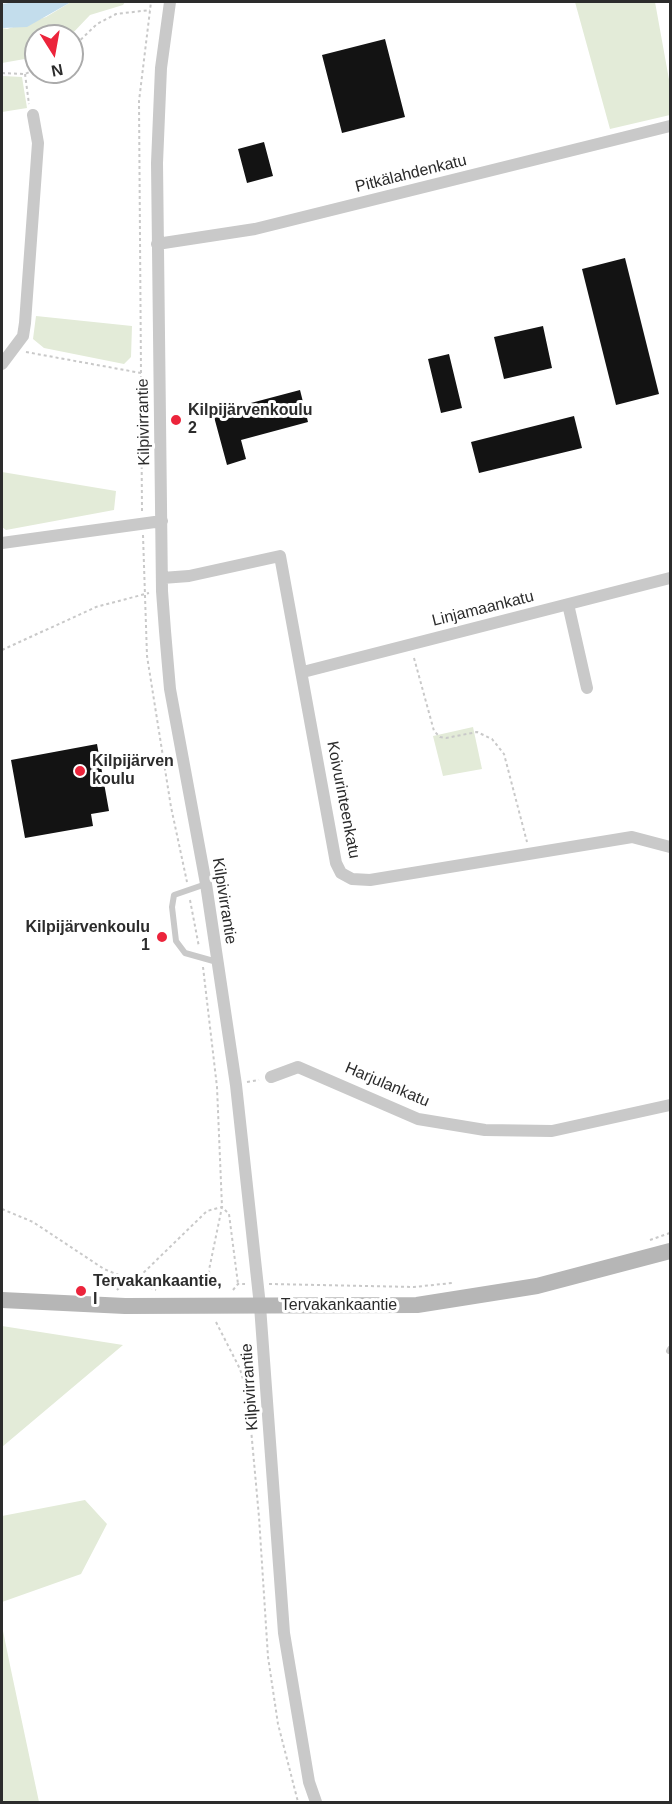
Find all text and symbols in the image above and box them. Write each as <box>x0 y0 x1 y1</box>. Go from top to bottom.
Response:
north arrow <box>24 24 84 84</box>
text: N <box>50 61 64 80</box>
street label: Pitkälahdenkatu <box>353 151 469 197</box>
street label: Kilpivirrantie <box>134 378 154 466</box>
place label: Kilpijärvenkoulu 2 <box>188 401 312 439</box>
marker: Kilpijärvenkoulu 2 <box>169 413 183 427</box>
street label: Linjamaankatu <box>430 587 536 631</box>
street label: Koivurinteenkatu <box>322 740 364 860</box>
place label: Kilpijärven koulu <box>92 752 174 790</box>
marker: Kilpijärven koulu <box>73 764 87 778</box>
street label: Kilpivirrantie <box>208 856 240 946</box>
place label: Kilpijärvenkoulu 1 <box>26 918 150 956</box>
marker: Kilpijärvenkoulu 1 <box>155 930 169 944</box>
street label: Harjulankatu <box>342 1059 432 1111</box>
place label: Tervakankaantie, I <box>93 1272 222 1310</box>
marker: Tervakankaantie, I <box>74 1284 88 1298</box>
street label: Tervakankaantie <box>281 1296 397 1316</box>
street label: Kilpivirrantie <box>237 1343 263 1431</box>

